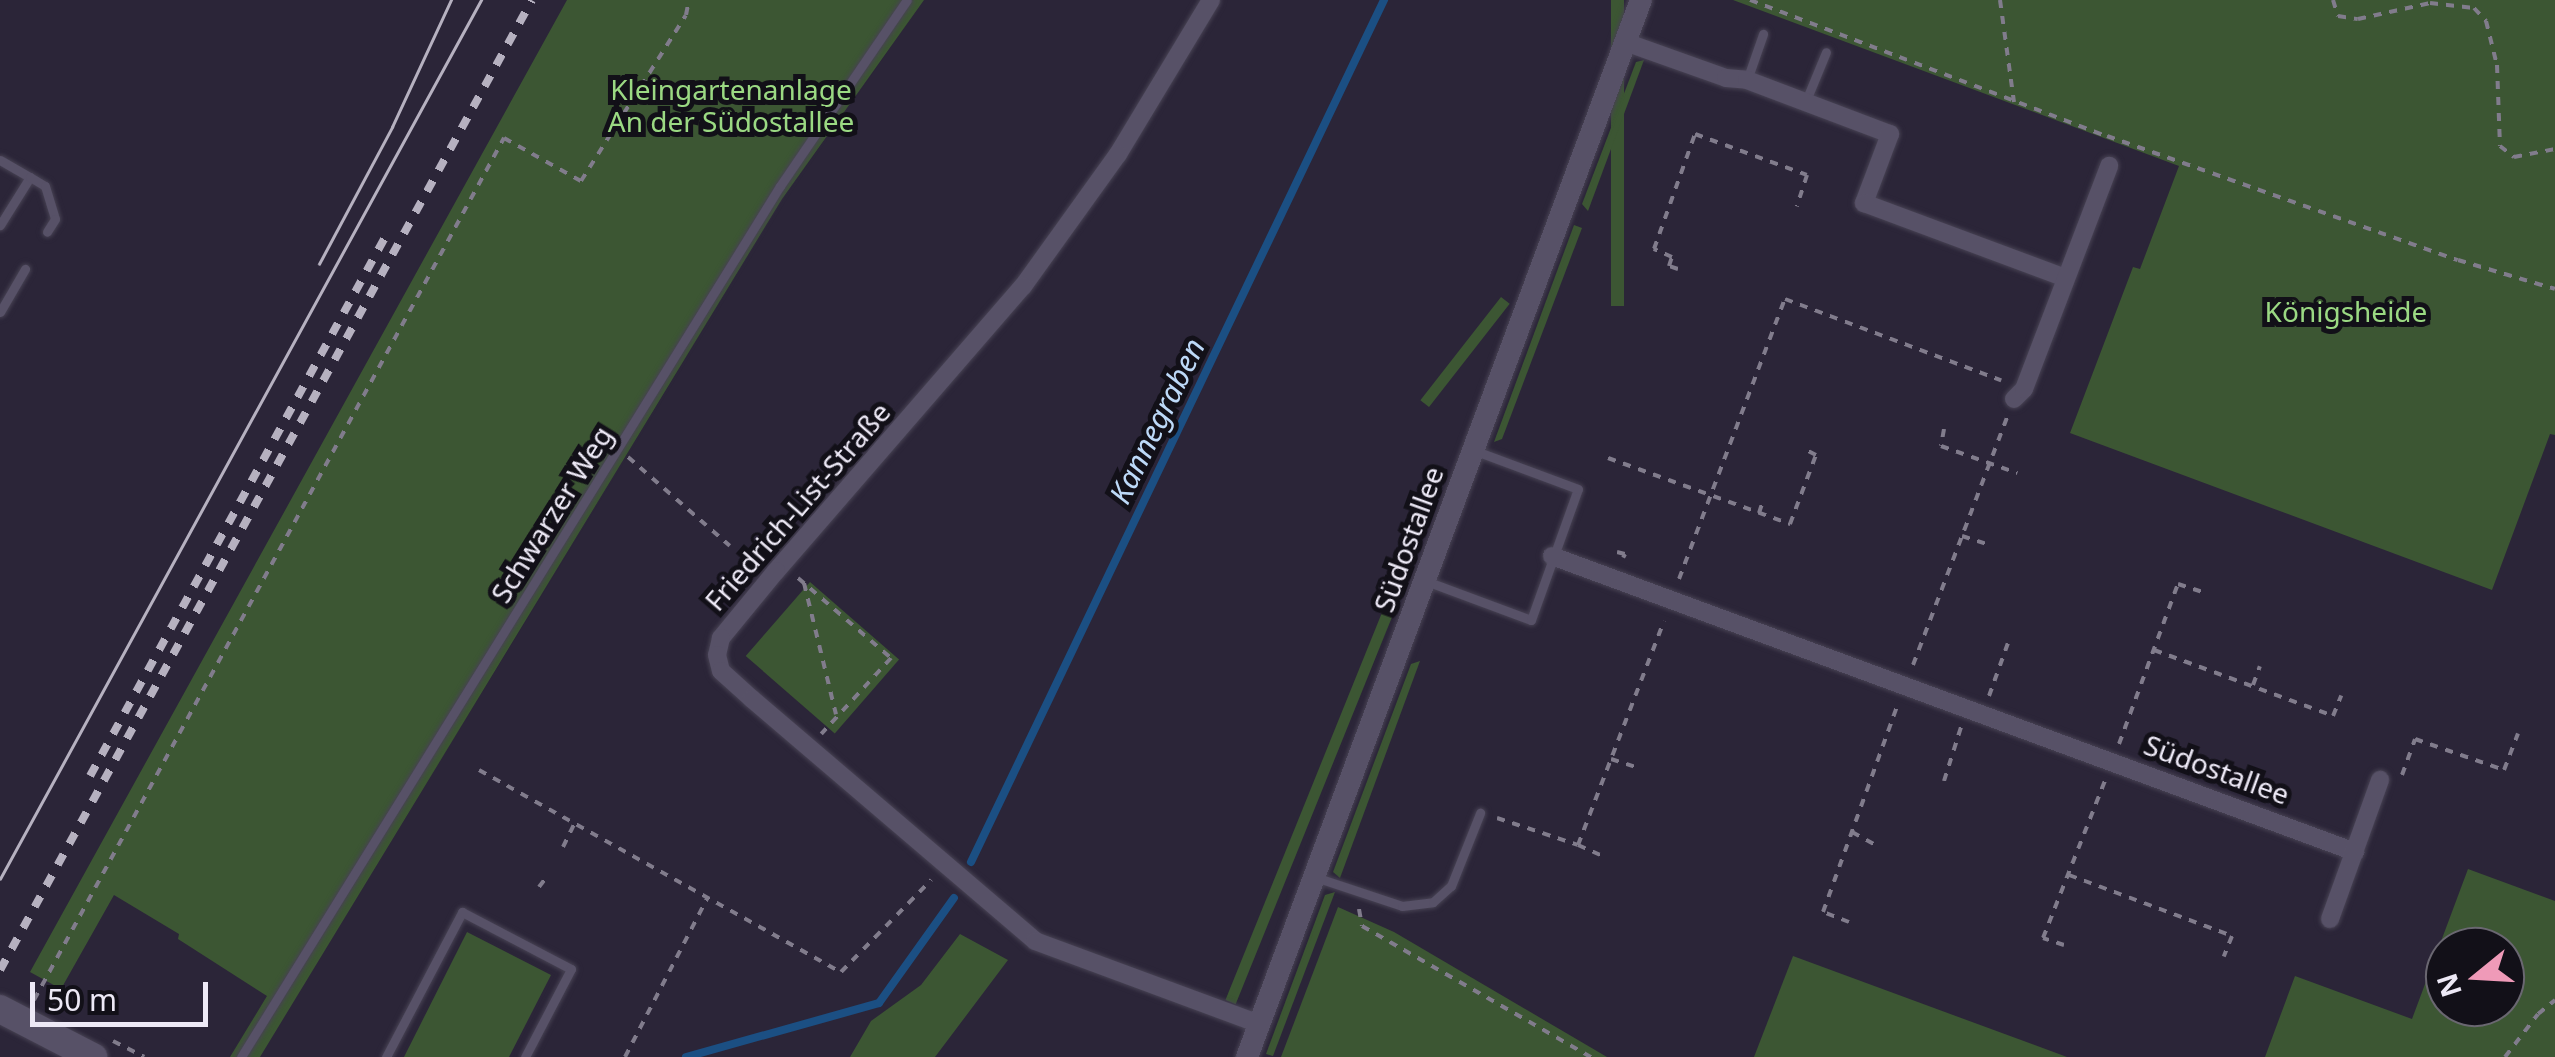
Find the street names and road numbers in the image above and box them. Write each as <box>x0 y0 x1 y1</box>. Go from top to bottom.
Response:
street label: Friedrich-List-Straße <box>697 395 897 617</box>
street label: Schwarzer Weg <box>483 420 619 608</box>
street label: Südostallee <box>1366 462 1450 616</box>
street label: Südostallee <box>2140 727 2294 811</box>

